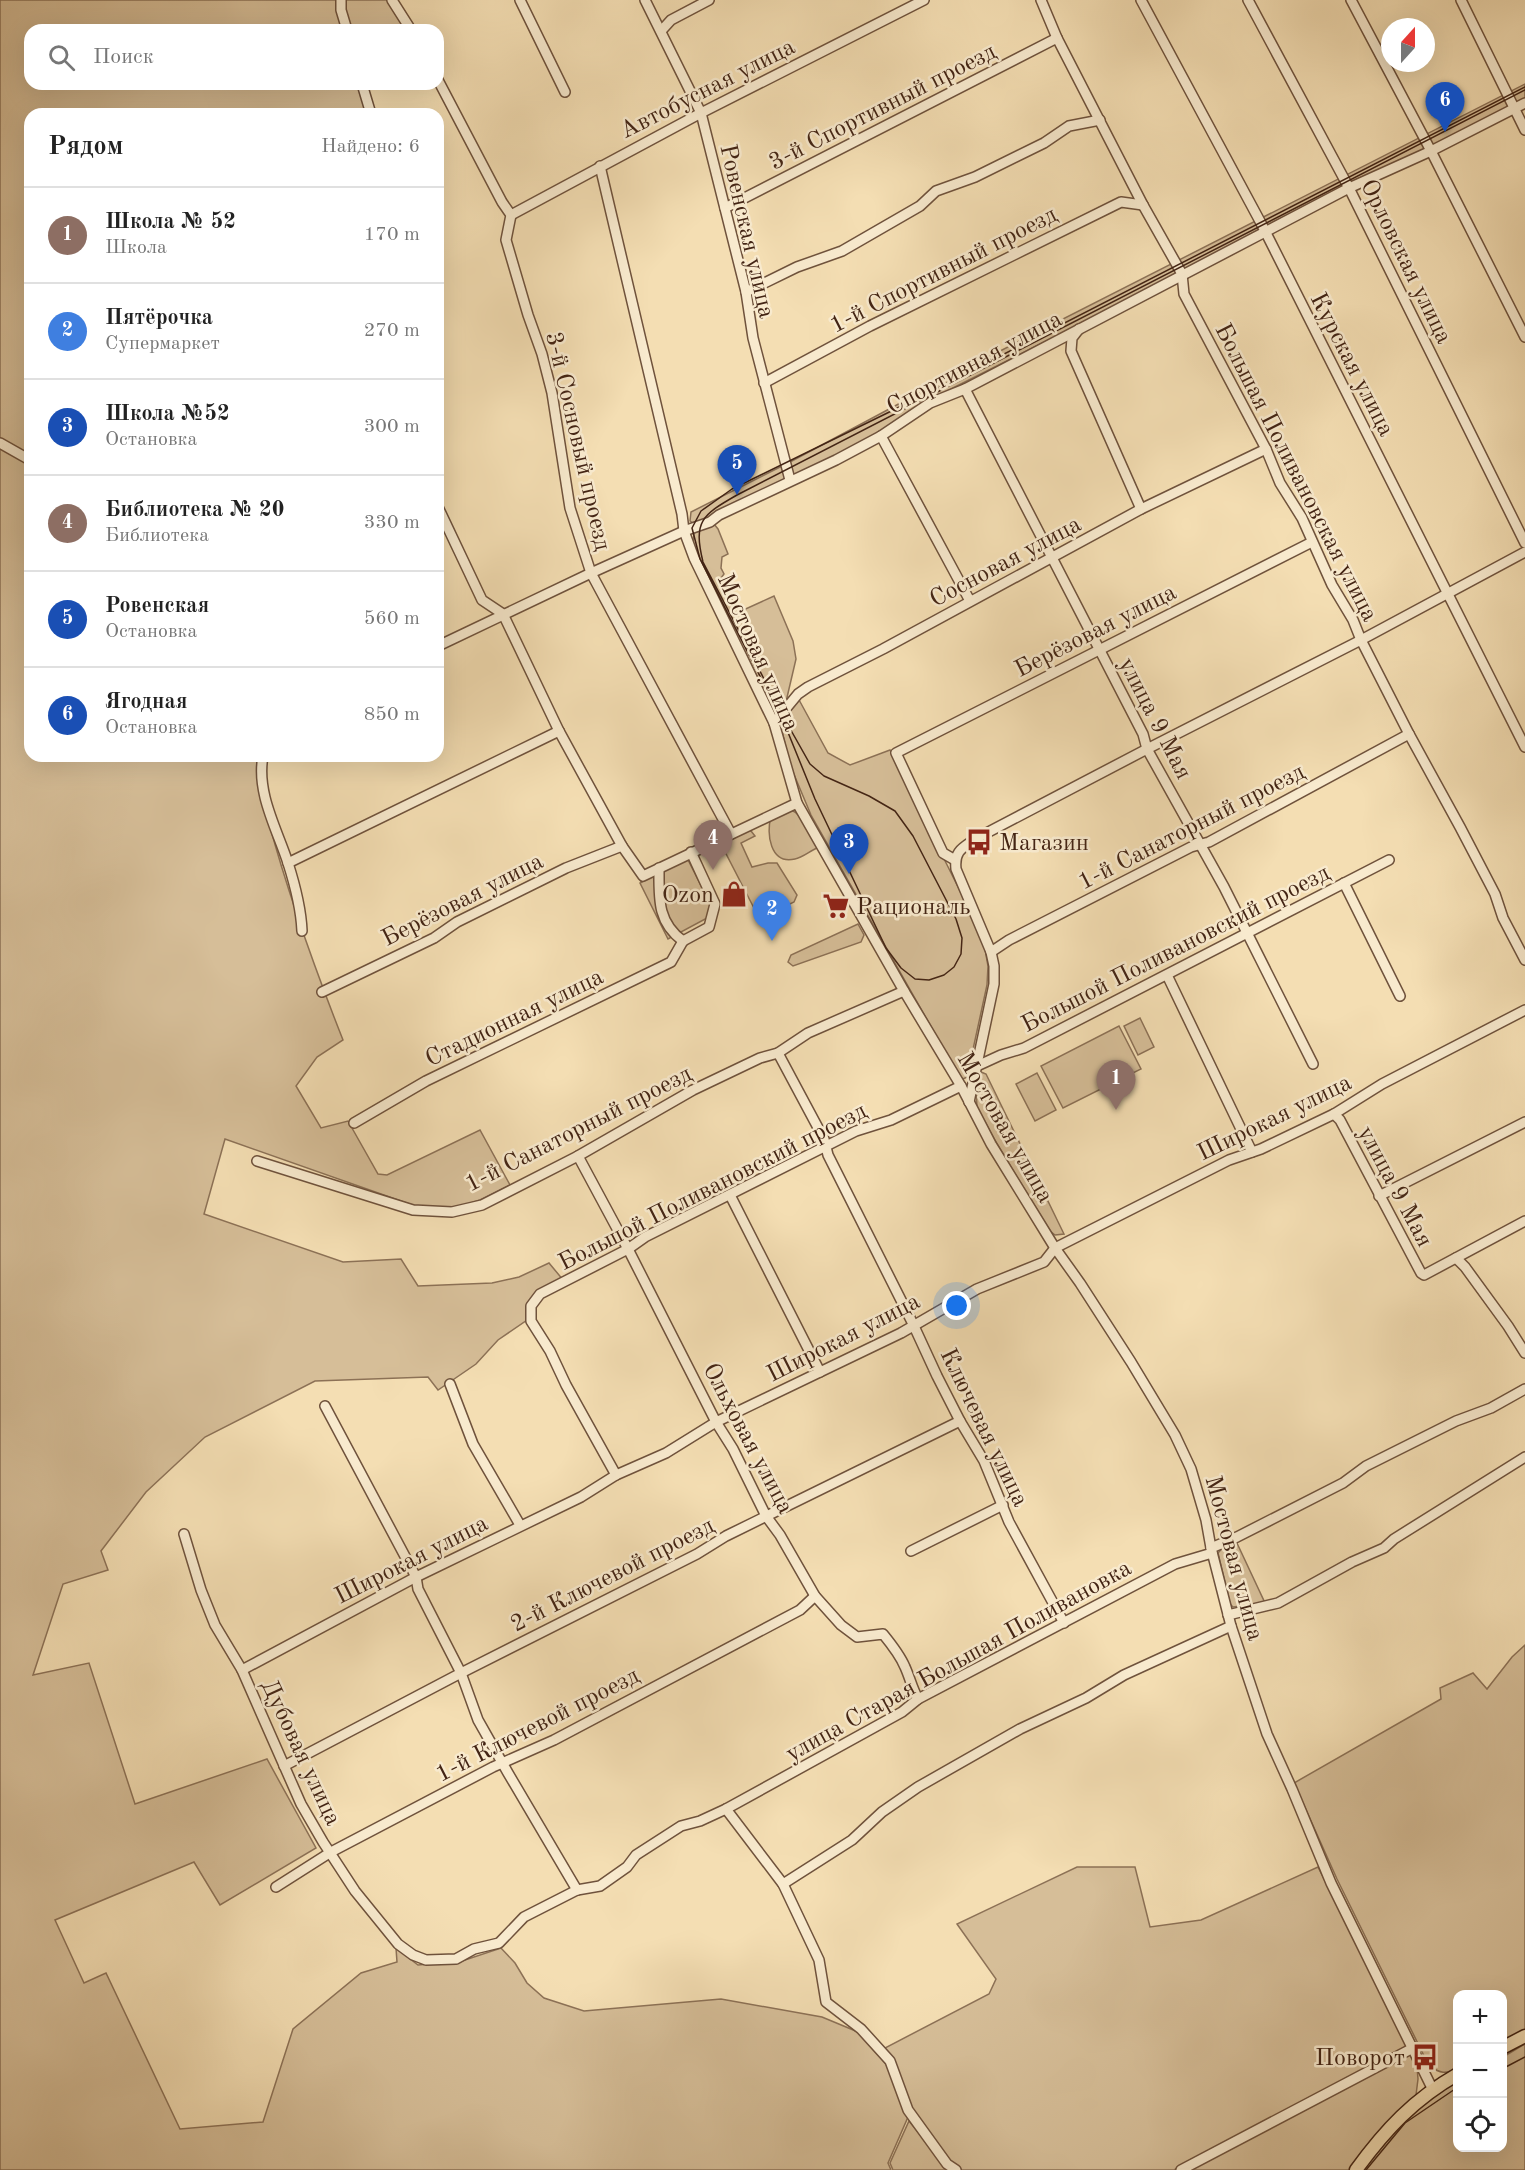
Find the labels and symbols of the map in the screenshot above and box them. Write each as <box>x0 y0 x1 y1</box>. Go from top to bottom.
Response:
north arrow <box>1381 18 1435 72</box>
street label: Автобусная улица <box>617 35 799 144</box>
street label: 3-й Спортивный проезд <box>766 40 1000 175</box>
pin: 6 <box>1426 82 1464 132</box>
street label: Ровенская улица <box>714 142 778 321</box>
street label: Орловская улица <box>1355 176 1455 348</box>
street label: 1-й Спортивный проезд <box>827 203 1061 338</box>
street label: Курская улица <box>1305 289 1398 441</box>
street label: Спортивная улица <box>883 307 1067 420</box>
street label: Большая Поливановская улица <box>1209 320 1381 626</box>
street label: 3-й Сосновый проезд <box>540 330 614 553</box>
pin: 5 <box>718 446 756 495</box>
street label: Сосновая улица <box>926 513 1086 613</box>
street label: Мостовая улица <box>712 570 803 735</box>
street label: Берёзовая улица <box>1011 581 1181 683</box>
street label: улица 9 Мая <box>1113 654 1195 784</box>
street label: 1-й Санаторный проезд <box>1075 760 1309 895</box>
pin: 4 <box>694 820 732 870</box>
pin: 3 <box>830 824 868 874</box>
bus stop icon: Магазин <box>964 827 994 857</box>
place label: Магазин <box>999 832 1089 856</box>
street label: Берёзовая улица <box>378 850 548 952</box>
street label: Большой Поливановский проезд <box>1018 861 1334 1038</box>
shop icon: Ozon <box>719 879 749 909</box>
place label: Ozon <box>662 884 714 908</box>
supermarket icon: Рациональ <box>821 891 851 921</box>
pin: 2 <box>752 892 792 941</box>
place label: Рациональ <box>856 896 970 920</box>
street label: Стадионная улица <box>422 965 608 1072</box>
street label: Мостовая улица <box>951 1049 1057 1208</box>
pin: 1 <box>1096 1060 1136 1110</box>
street label: 1-й Санаторный проезд <box>462 1062 696 1197</box>
street label: Широкая улица <box>1194 1071 1356 1166</box>
street label: Большой Поливановский проезд <box>555 1099 871 1276</box>
street label: улица 9 Мая <box>1352 1122 1436 1251</box>
street label: Широкая улица <box>764 1290 924 1388</box>
your location <box>942 1291 971 1320</box>
street label: Ключевая улица <box>935 1345 1032 1511</box>
street label: Ольховая улица <box>697 1360 797 1518</box>
street label: Мостовая улица <box>1200 1473 1267 1644</box>
street label: Широкая улица <box>332 1512 492 1610</box>
street label: 2-й Ключевой проезд <box>507 1514 719 1637</box>
street label: улица Старая Большая Поливановка <box>782 1556 1136 1767</box>
street label: 1-й Ключевой проезд <box>432 1664 644 1787</box>
street label: Дубовая улица <box>256 1676 345 1830</box>
bus stop icon: Поворот <box>1410 2042 1440 2072</box>
place label: Поворот <box>1315 2047 1405 2071</box>

